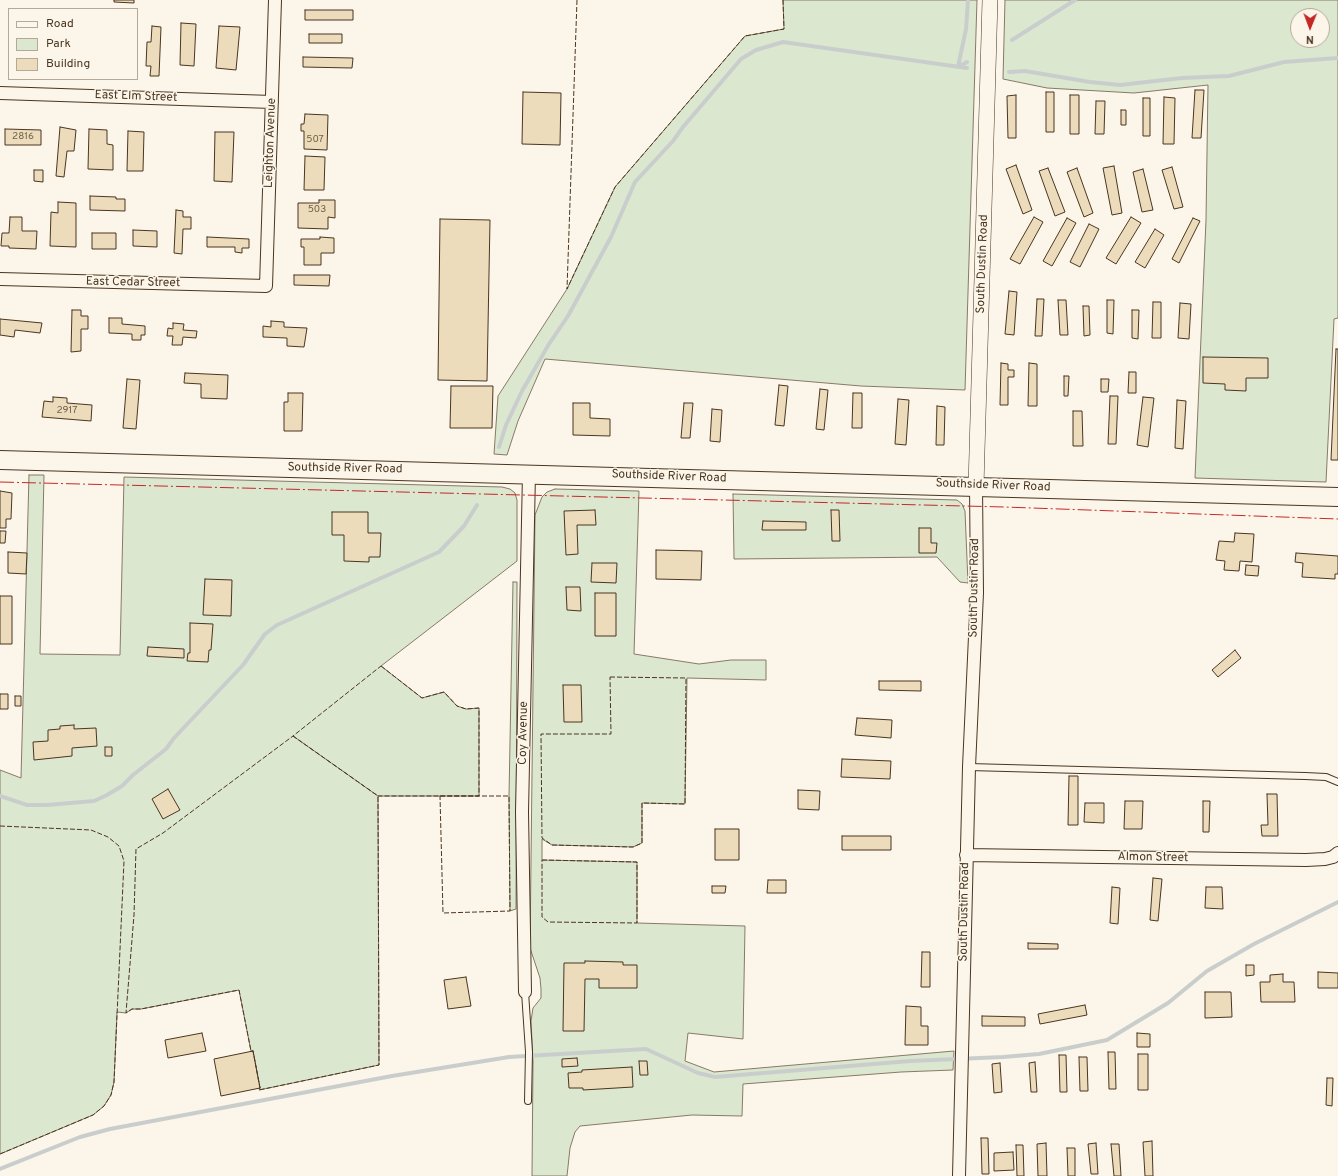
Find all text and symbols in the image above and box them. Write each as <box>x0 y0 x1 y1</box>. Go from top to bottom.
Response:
legend <box>8 8 138 80</box>
north arrow <box>1290 8 1330 48</box>
text: Road <box>46 16 74 32</box>
text: N <box>1306 32 1314 46</box>
text: Park <box>46 36 71 52</box>
text: Building <box>46 56 90 72</box>
street label: East Elm Street <box>94 88 178 106</box>
street label: Leighton Avenue <box>262 98 280 188</box>
house number: 2816 <box>12 131 34 143</box>
house number: 507 <box>306 134 324 146</box>
house number: 503 <box>308 204 326 216</box>
street label: South Dustin Road <box>974 214 992 314</box>
street label: East Cedar Street <box>86 275 180 291</box>
house number: 2917 <box>57 405 77 417</box>
street label: Southside River Road <box>287 461 403 477</box>
street label: Southside River Road <box>611 468 727 486</box>
street label: Southside River Road <box>935 477 1051 495</box>
street label: South Dustin Road <box>967 538 983 638</box>
street label: Coy Avenue <box>516 701 532 765</box>
street label: Almon Street <box>1117 850 1189 866</box>
street label: South Dustin Road <box>957 862 973 962</box>

